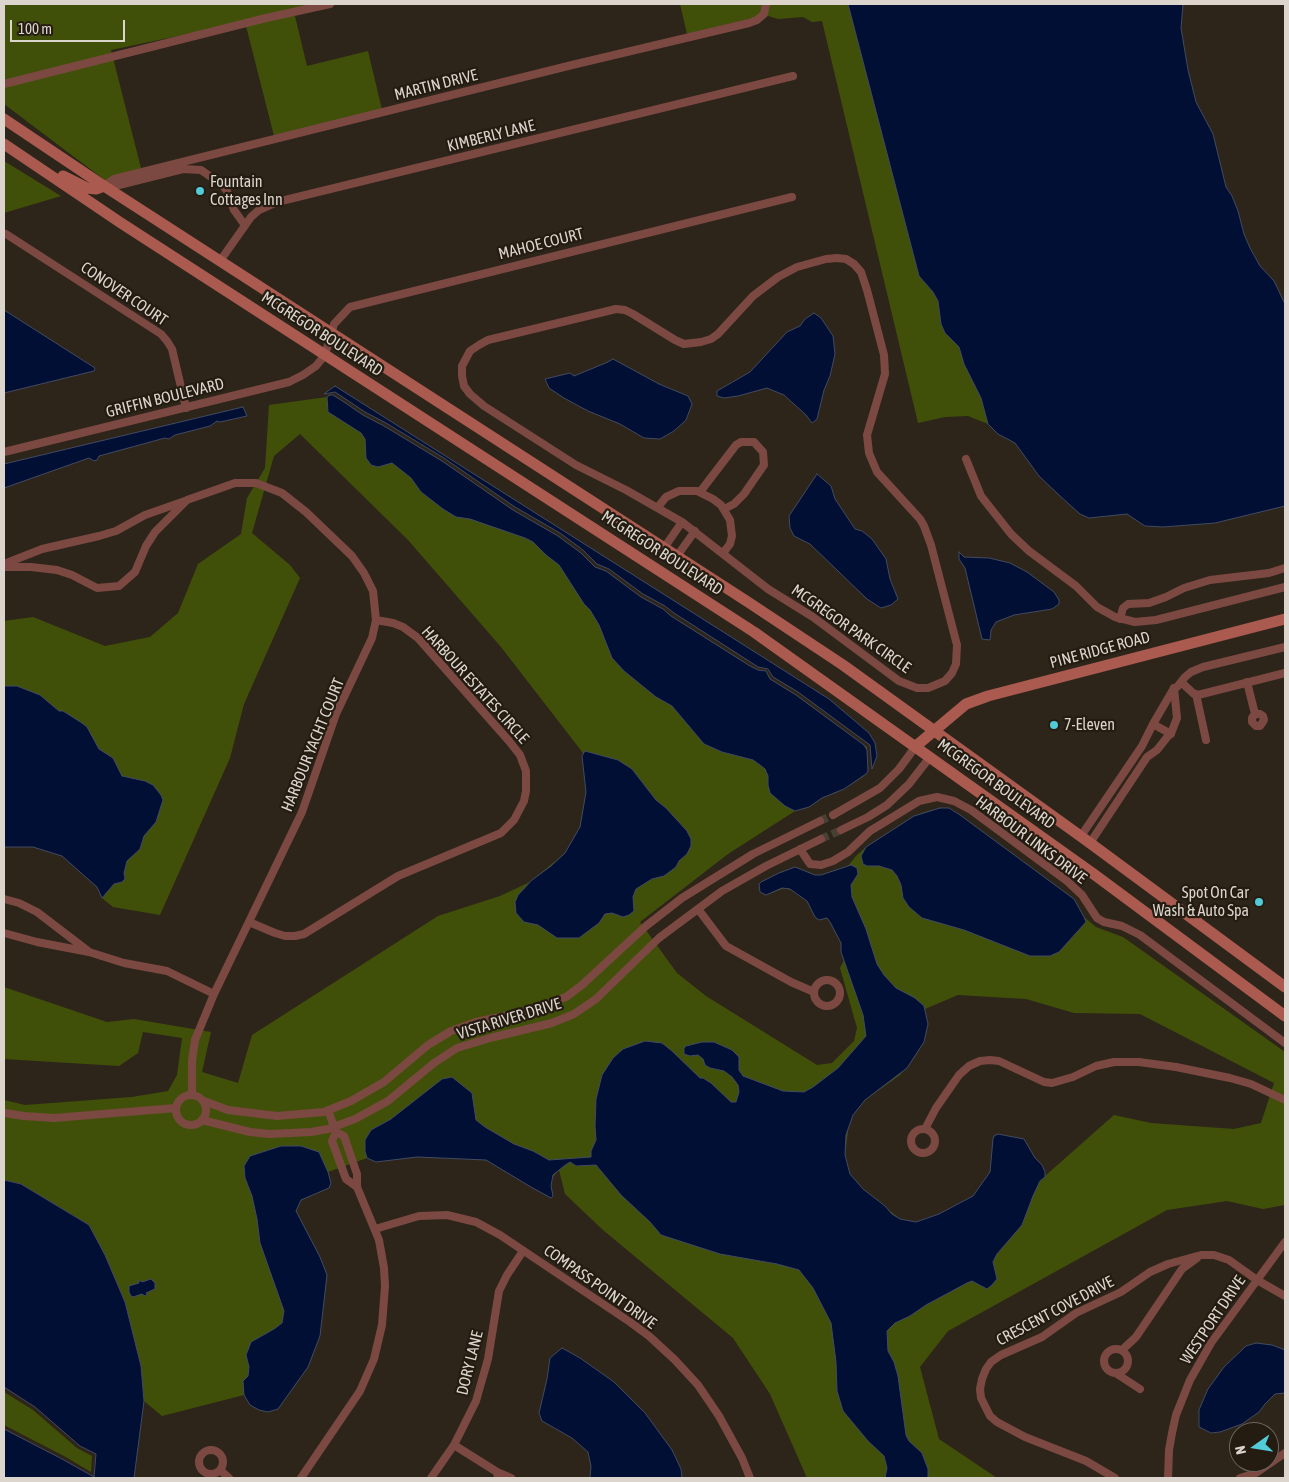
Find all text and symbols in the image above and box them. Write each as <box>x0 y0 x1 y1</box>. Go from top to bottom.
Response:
scale bar <box>12 10 128 42</box>
text: 100 m <box>18 20 52 37</box>
street label: MARTIN DRIVE <box>392 65 480 105</box>
street label: KIMBERLY LANE <box>445 116 537 156</box>
place label: Fountain Cottages Inn <box>210 172 283 210</box>
marker: Fountain Cottages Inn <box>194 185 206 197</box>
street label: MAHOE COURT <box>497 224 585 264</box>
street label: CONOVER COURT <box>77 258 171 330</box>
street label: MCGREGOR BOULEVARD <box>258 288 386 380</box>
street label: GRIFFIN BOULEVARD <box>104 374 226 422</box>
street label: MCGREGOR BOULEVARD <box>598 507 726 599</box>
street label: MCGREGOR PARK CIRCLE <box>788 581 914 677</box>
street label: HARBOUR ESTATES CIRCLE <box>417 623 533 747</box>
street label: PINE RIDGE ROAD <box>1048 627 1152 673</box>
street label: HARBOUR YACHT COURT <box>277 675 349 815</box>
place label: 7-Eleven <box>1064 715 1115 735</box>
marker: 7-Eleven <box>1048 719 1060 731</box>
street label: MCGREGOR BOULEVARD <box>933 735 1059 833</box>
street label: HARBOUR LINKS DRIVE <box>972 792 1090 888</box>
place label: Spot On Car Wash & Auto Spa <box>1153 883 1249 921</box>
marker: Spot On Car Wash & Auto Spa <box>1253 896 1265 908</box>
street label: VISTA RIVER DRIVE <box>455 994 563 1044</box>
street label: COMPASS POINT DRIVE <box>540 1241 660 1333</box>
street label: CRESCENT COVE DRIVE <box>993 1272 1117 1350</box>
street label: WESTPORT DRIVE <box>1176 1272 1250 1368</box>
street label: DORY LANE <box>453 1329 487 1397</box>
north arrow <box>1229 1422 1279 1472</box>
text: N <box>1232 1444 1249 1456</box>

